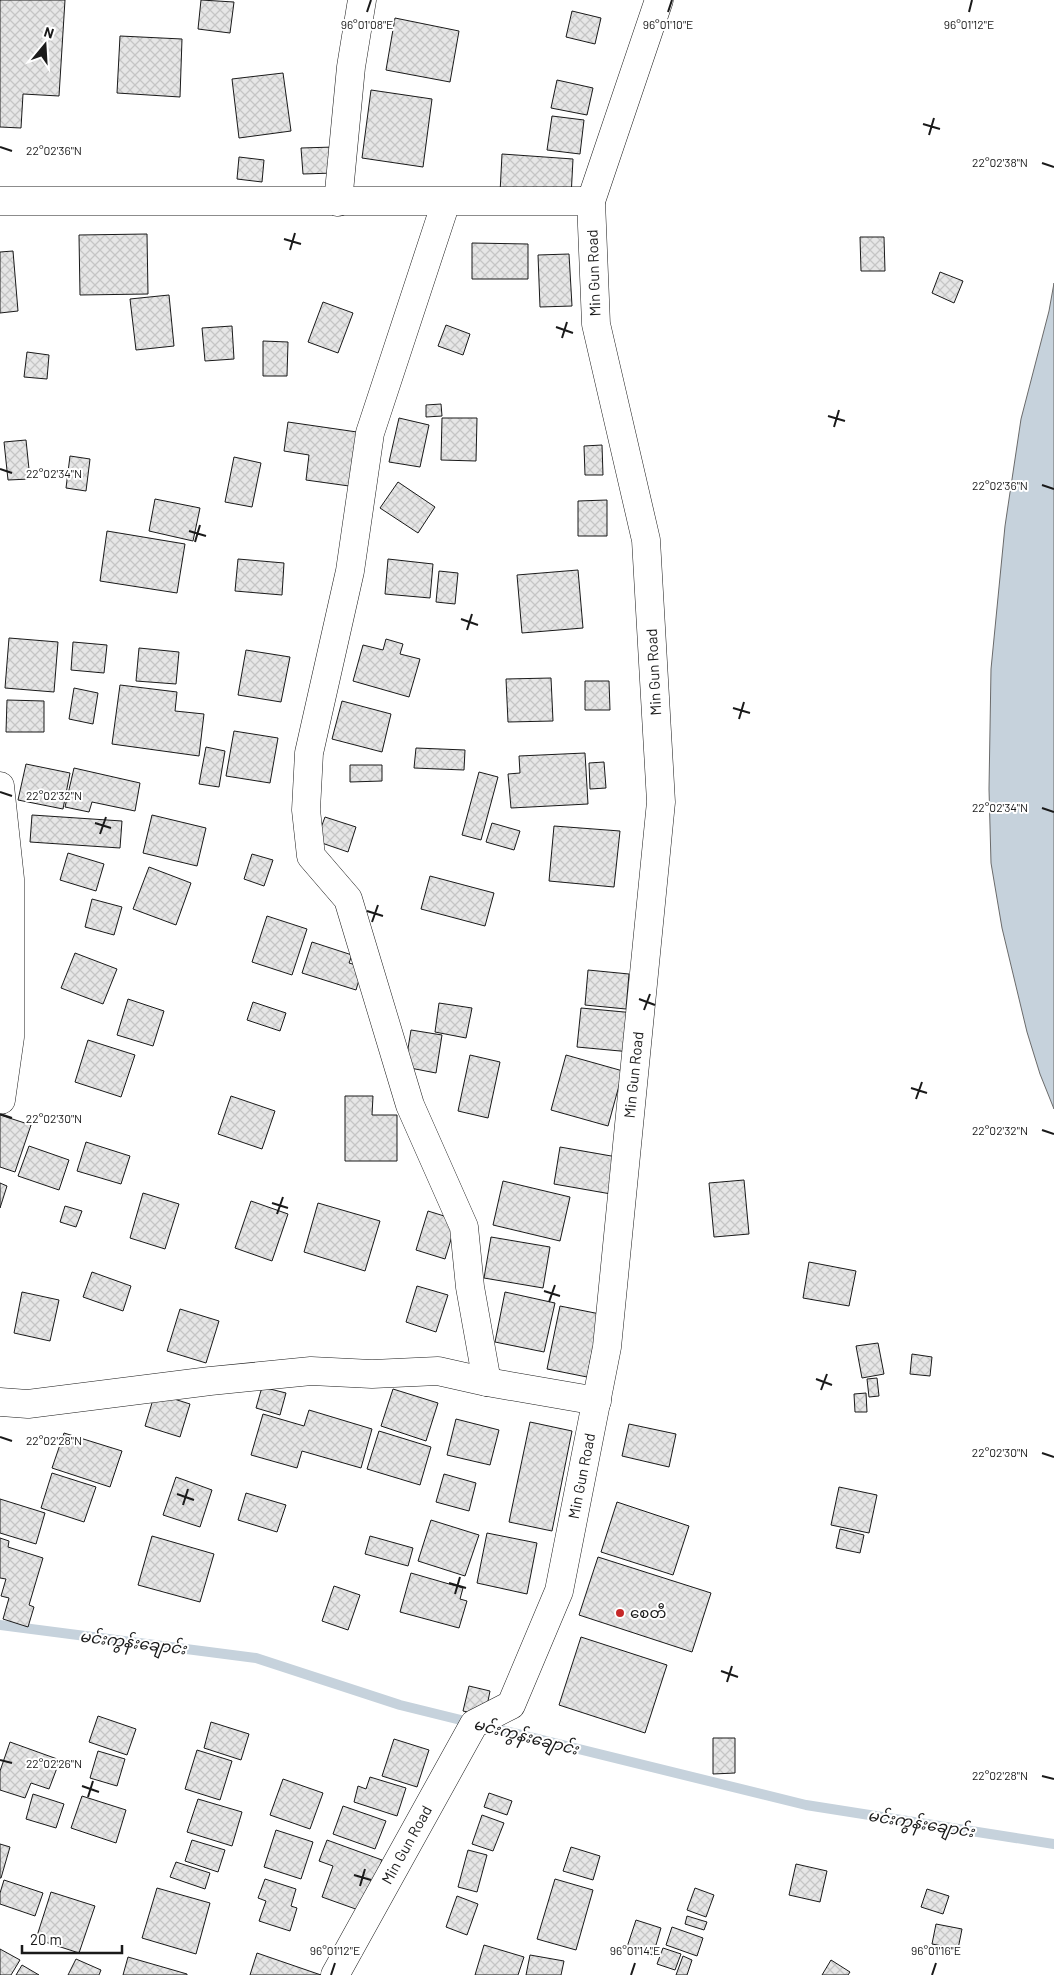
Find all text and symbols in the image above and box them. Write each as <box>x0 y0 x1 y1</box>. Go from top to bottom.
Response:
text: 96°01'08"E <box>341 17 393 31</box>
text: 96°01'10"E <box>643 17 693 31</box>
text: 96°01'12"E <box>944 17 994 31</box>
north arrow <box>20 20 70 70</box>
text: N <box>42 23 56 42</box>
text: 22°02'36"N <box>26 143 82 157</box>
text: 22°02'38"N <box>972 155 1028 169</box>
street label: Min Gun Road <box>582 229 604 317</box>
text: 22°02'34"N <box>26 466 82 480</box>
text: 22°02'36"N <box>972 478 1028 492</box>
street label: Min Gun Road <box>642 628 664 716</box>
text: 22°02'32"N <box>26 788 82 802</box>
text: 22°02'34"N <box>972 800 1028 814</box>
street label: Min Gun Road <box>620 1031 647 1119</box>
text: 22°02'30"N <box>26 1111 82 1125</box>
text: 22°02'32"N <box>972 1123 1028 1137</box>
street label: Min Gun Road <box>564 1431 598 1520</box>
text: 22°02'28"N <box>26 1433 82 1447</box>
text: 22°02'30"N <box>972 1445 1028 1459</box>
place label: စေတီ <box>630 1603 666 1621</box>
marker: စေတီ <box>614 1607 626 1619</box>
water label: မင်းကွန်းချောင်း <box>78 1625 189 1663</box>
water label: မင်းကွန်းချောင်း <box>470 1712 582 1763</box>
text: 22°02'26"N <box>26 1756 82 1770</box>
text: 22°02'28"N <box>972 1768 1028 1782</box>
street label: Min Gun Road <box>377 1802 435 1887</box>
water label: မင်းကွန်းချောင်း <box>866 1804 977 1845</box>
scale bar <box>22 1922 122 1954</box>
text: 20 m <box>30 1930 62 1948</box>
text: 96°01'12"E <box>310 1943 360 1957</box>
text: 96°01'14"E <box>610 1943 660 1957</box>
text: 96°01'16"E <box>911 1943 961 1957</box>

